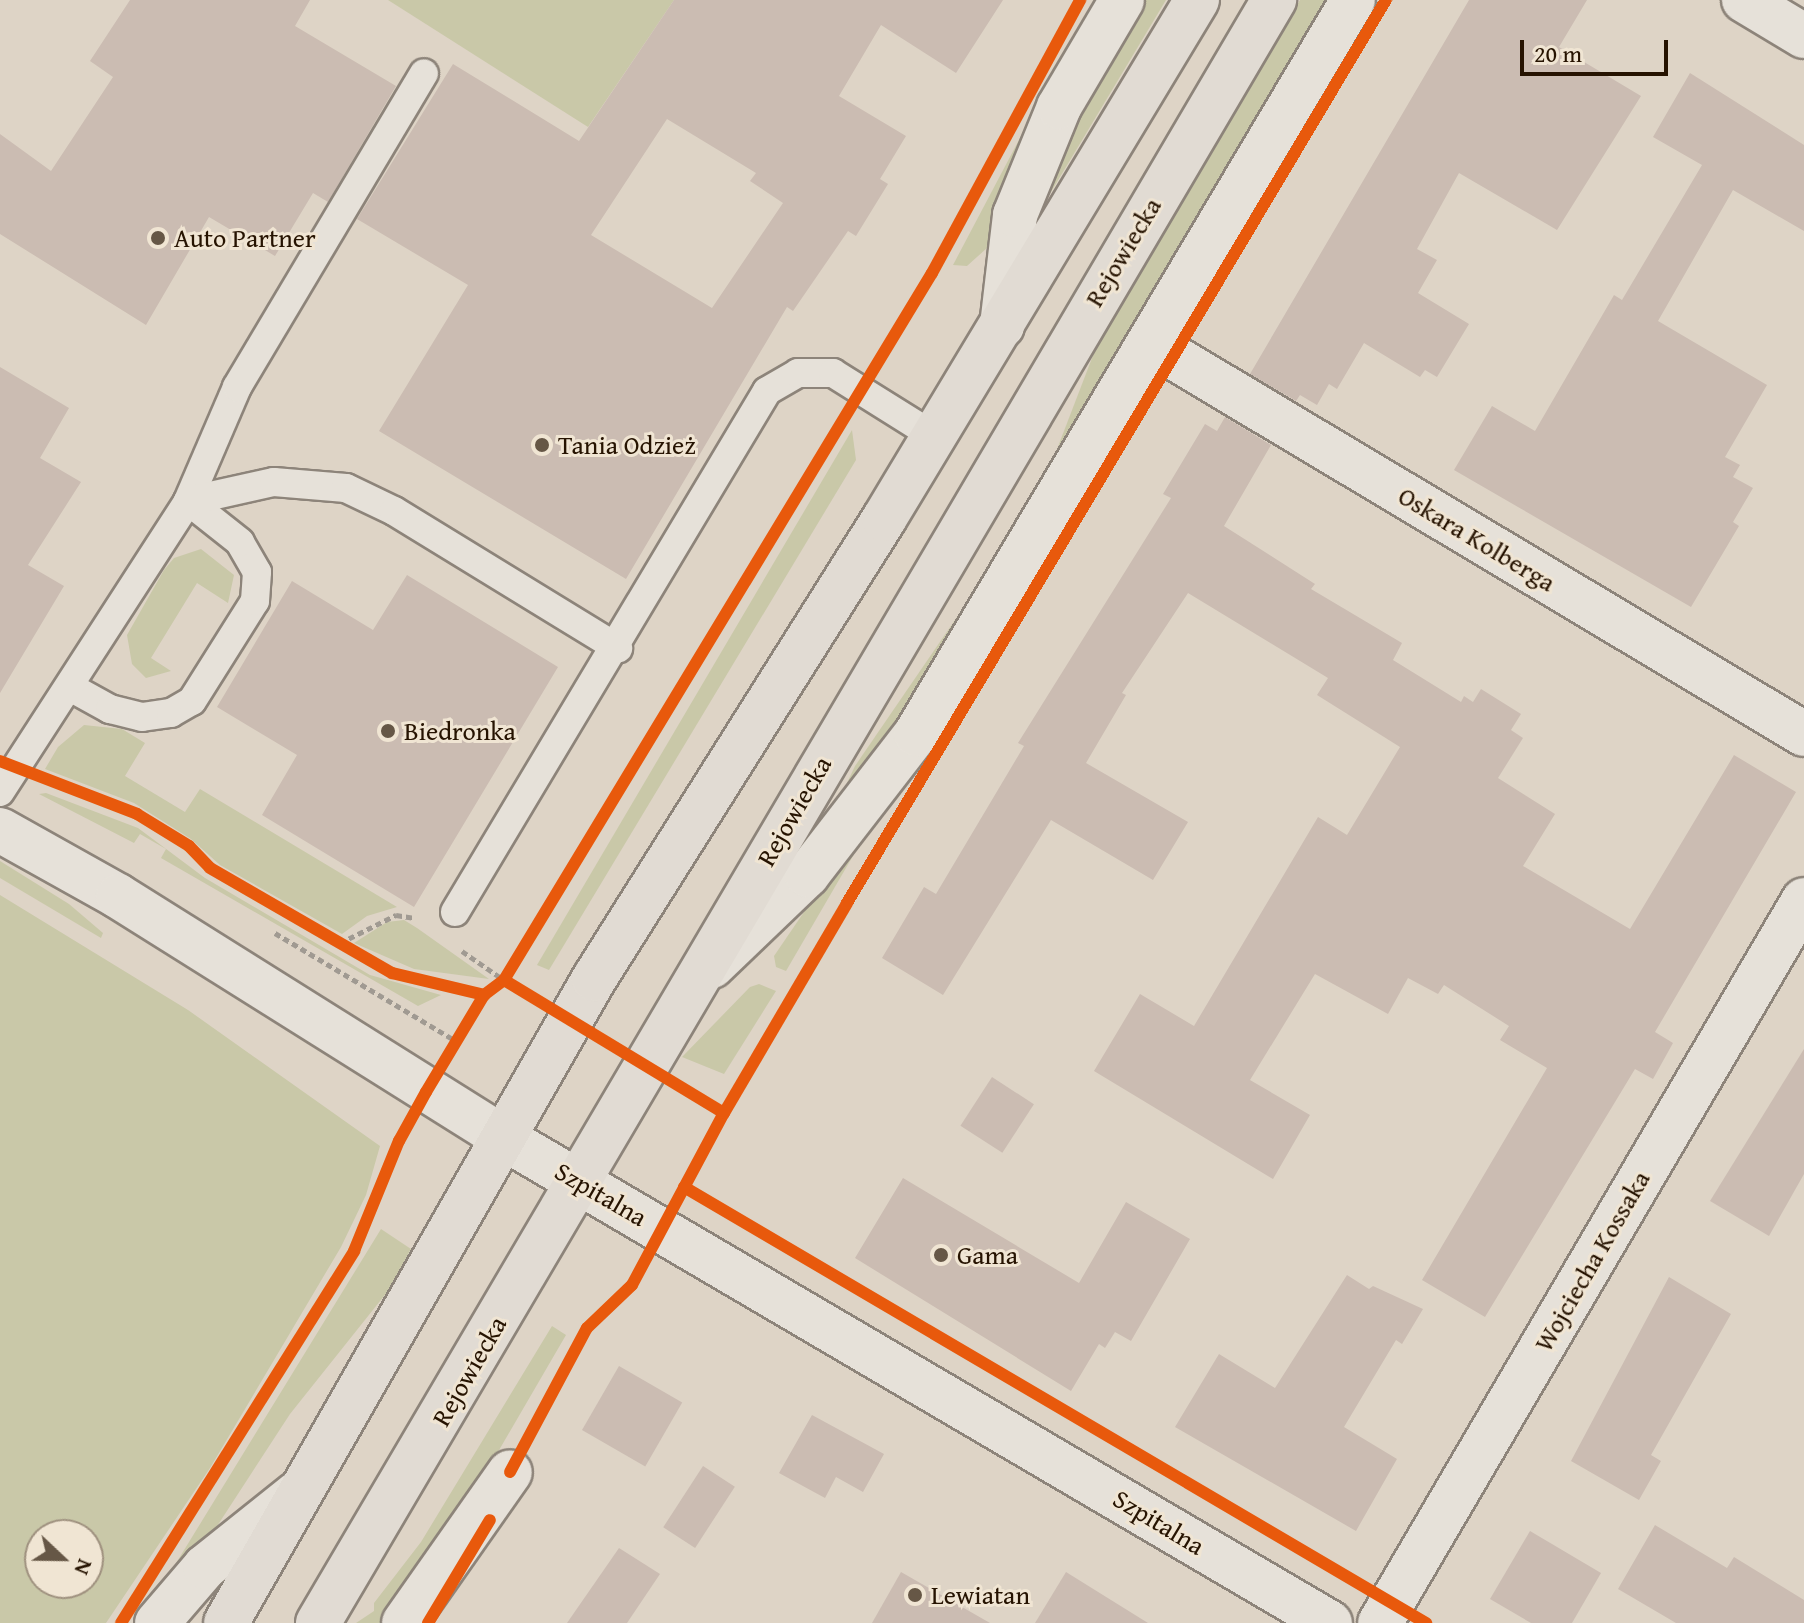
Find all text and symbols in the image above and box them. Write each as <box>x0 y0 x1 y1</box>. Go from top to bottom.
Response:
scale bar <box>1524 24 1672 74</box>
text: 20 m <box>1534 36 1582 71</box>
street label: Rejowiecka <box>1078 192 1168 312</box>
place label: Auto Partner <box>174 222 316 254</box>
marker: Auto Partner <box>149 229 167 247</box>
place label: Tania Odzież <box>558 429 696 461</box>
marker: Tania Odzież <box>533 436 551 454</box>
street label: Oskara Kolberga <box>1393 480 1561 598</box>
place label: Biedronka <box>404 715 516 747</box>
marker: Biedronka <box>379 722 397 740</box>
street label: Rejowiecka <box>750 751 838 871</box>
street label: Szpitalna <box>549 1155 653 1233</box>
street label: Wojciecha Kossaka <box>1528 1165 1656 1357</box>
place label: Gama <box>957 1239 1018 1271</box>
marker: Gama <box>932 1246 950 1264</box>
street label: Rejowiecka <box>425 1311 513 1431</box>
street label: Szpitalna <box>1108 1483 1210 1561</box>
north arrow <box>24 1519 104 1599</box>
text: N <box>67 1554 102 1580</box>
place label: Lewiatan <box>931 1579 1030 1611</box>
marker: Lewiatan <box>906 1586 924 1604</box>

